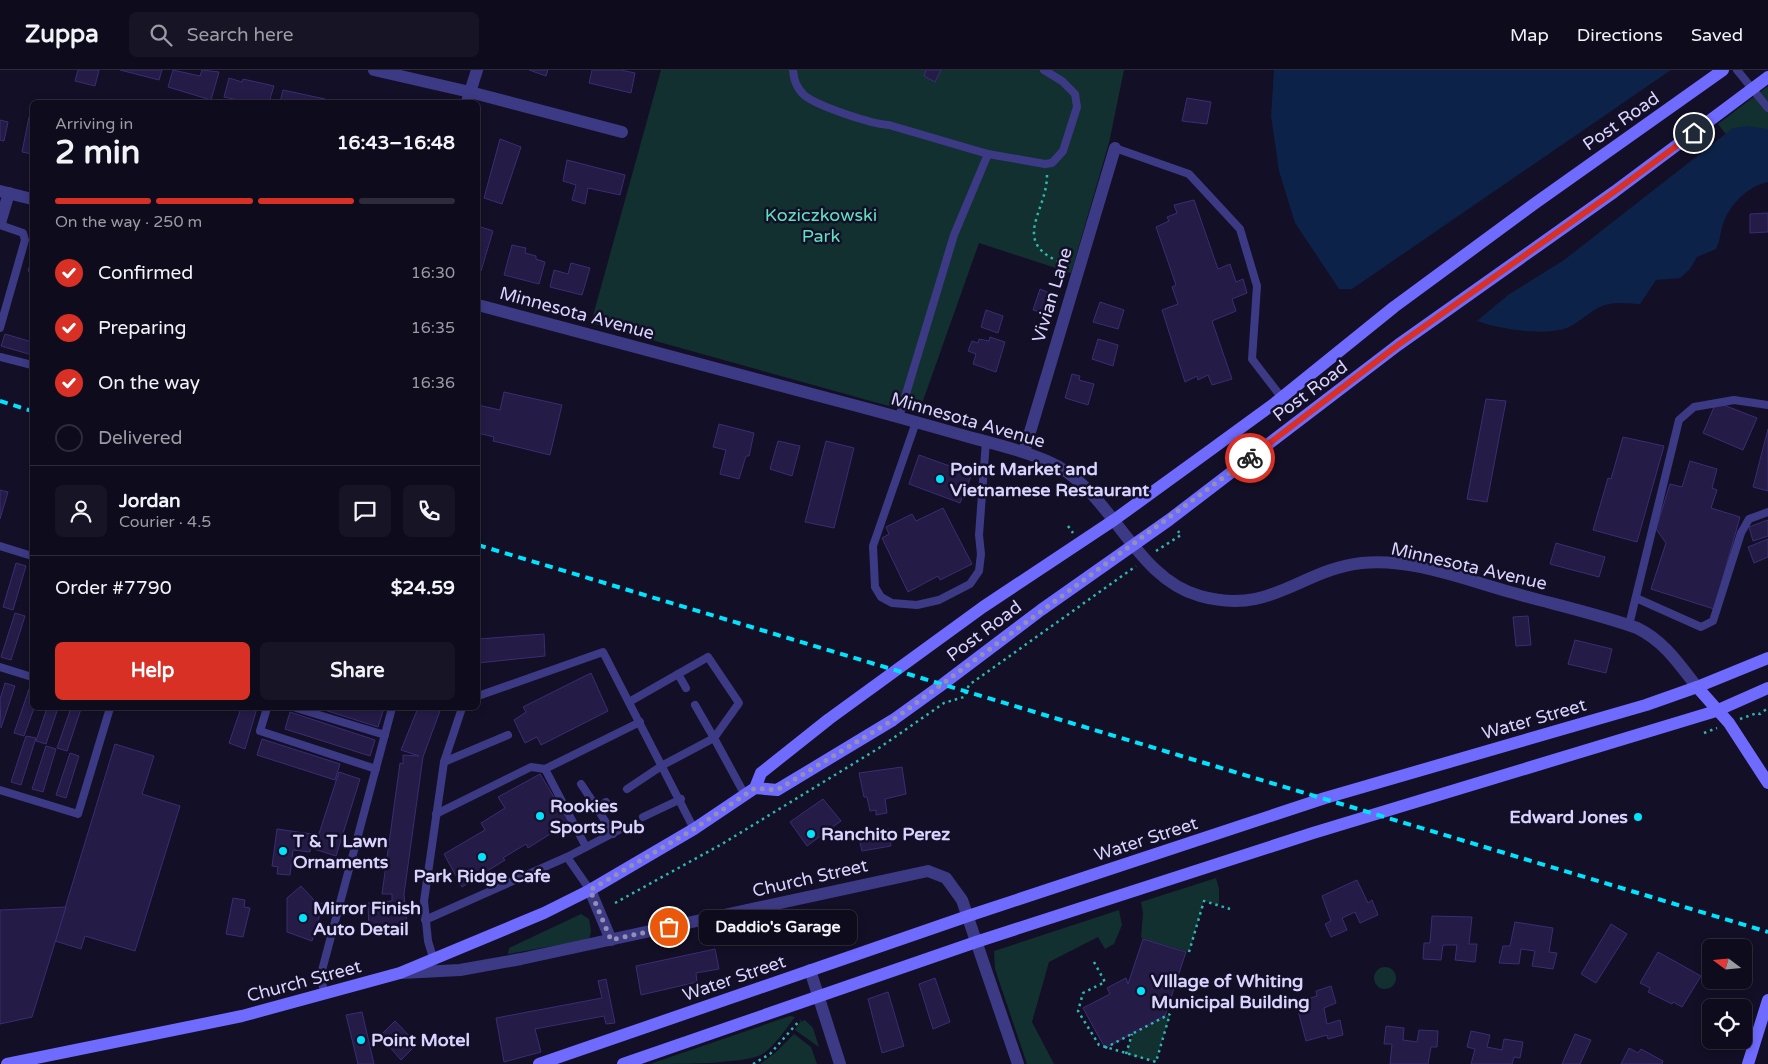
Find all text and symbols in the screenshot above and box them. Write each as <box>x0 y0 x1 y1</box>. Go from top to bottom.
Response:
search box <box>129 12 479 57</box>
text: Zuppa <box>25 20 99 49</box>
icon: search <box>147 21 175 49</box>
text: Search here <box>187 24 294 46</box>
text: Map <box>1510 24 1549 46</box>
text: Directions <box>1577 24 1663 46</box>
text: Saved <box>1691 24 1743 46</box>
street label: Post Road <box>1579 87 1663 155</box>
pin <box>1673 112 1715 154</box>
text: Arriving in <box>55 114 133 134</box>
icon: home <box>1680 119 1708 147</box>
text: 16:43–16:48 <box>337 132 455 154</box>
text: 2 min <box>55 134 140 172</box>
park label: Koziczkowski Park <box>765 204 877 247</box>
text: On the way · 250 m <box>55 212 202 232</box>
street label: Vivian Lane <box>1027 245 1077 345</box>
icon: check <box>55 259 83 287</box>
text: Confirmed <box>98 262 193 284</box>
text: 16:30 <box>411 263 455 283</box>
street label: Minnesota Avenue <box>497 282 657 344</box>
icon: check <box>55 314 83 342</box>
text: Preparing <box>98 317 187 339</box>
text: 16:35 <box>411 318 455 338</box>
street label: Post Road <box>1268 356 1352 426</box>
icon: check <box>55 369 83 397</box>
text: On the way <box>98 372 200 394</box>
text: 16:36 <box>411 373 455 393</box>
street label: Minnesota Avenue <box>888 387 1048 453</box>
text: Delivered <box>98 427 183 449</box>
courier <box>1225 433 1275 483</box>
icon: bike <box>1236 444 1264 472</box>
place label: Point Market and Vietnamese Restaurant <box>950 458 1149 501</box>
marker: Point Market and Vietnamese Restaurant <box>934 473 946 485</box>
button: person <box>55 485 107 537</box>
button: chat <box>339 485 391 537</box>
button: phone <box>403 485 455 537</box>
text: Jordan <box>119 490 181 512</box>
text: Courier · 4.5 <box>119 512 211 532</box>
street label: Minnesota Avenue <box>1389 537 1549 595</box>
text: Order #7790 <box>55 577 172 599</box>
text: $24.59 <box>391 577 455 599</box>
street label: Post Road <box>942 596 1026 666</box>
button: Help <box>55 642 250 700</box>
button: Share <box>260 642 455 700</box>
street label: Water Street <box>1479 694 1589 744</box>
place label: Rookies Sports Pub <box>550 795 645 838</box>
place label: Edward Jones <box>1509 806 1628 828</box>
marker: Rookies Sports Pub <box>534 810 546 822</box>
marker: Edward Jones <box>1632 811 1644 823</box>
street label: Water Street <box>1092 812 1201 866</box>
place label: Ranchito Perez <box>821 823 950 845</box>
marker: Ranchito Perez <box>805 828 817 840</box>
place label: T & T Lawn Ornaments <box>292 830 389 873</box>
marker: T & T Lawn Ornaments <box>277 845 289 857</box>
marker: Park Ridge Cafe <box>476 851 488 863</box>
street label: Church Street <box>750 854 870 902</box>
place label: Park Ridge Cafe <box>414 865 550 887</box>
place label: Mirror Finish Auto Detail <box>313 897 421 940</box>
pin <box>648 906 690 948</box>
callout: Daddio's Garage <box>699 910 856 944</box>
marker: Mirror Finish Auto Detail <box>297 912 309 924</box>
icon: bag <box>655 913 683 941</box>
text: Daddio's Garage <box>715 917 841 937</box>
north arrow <box>1702 939 1752 989</box>
map controls <box>1702 939 1752 1049</box>
street label: Water Street <box>680 950 788 1006</box>
street label: Church Street <box>244 955 364 1007</box>
place label: VIllage of Whiting Municipal Building <box>1151 970 1310 1013</box>
marker: VIllage of Whiting Municipal Building <box>1135 985 1147 997</box>
button: locate <box>1702 999 1752 1049</box>
place label: Point Motel <box>371 1029 470 1051</box>
marker: Point Motel <box>355 1034 367 1046</box>

